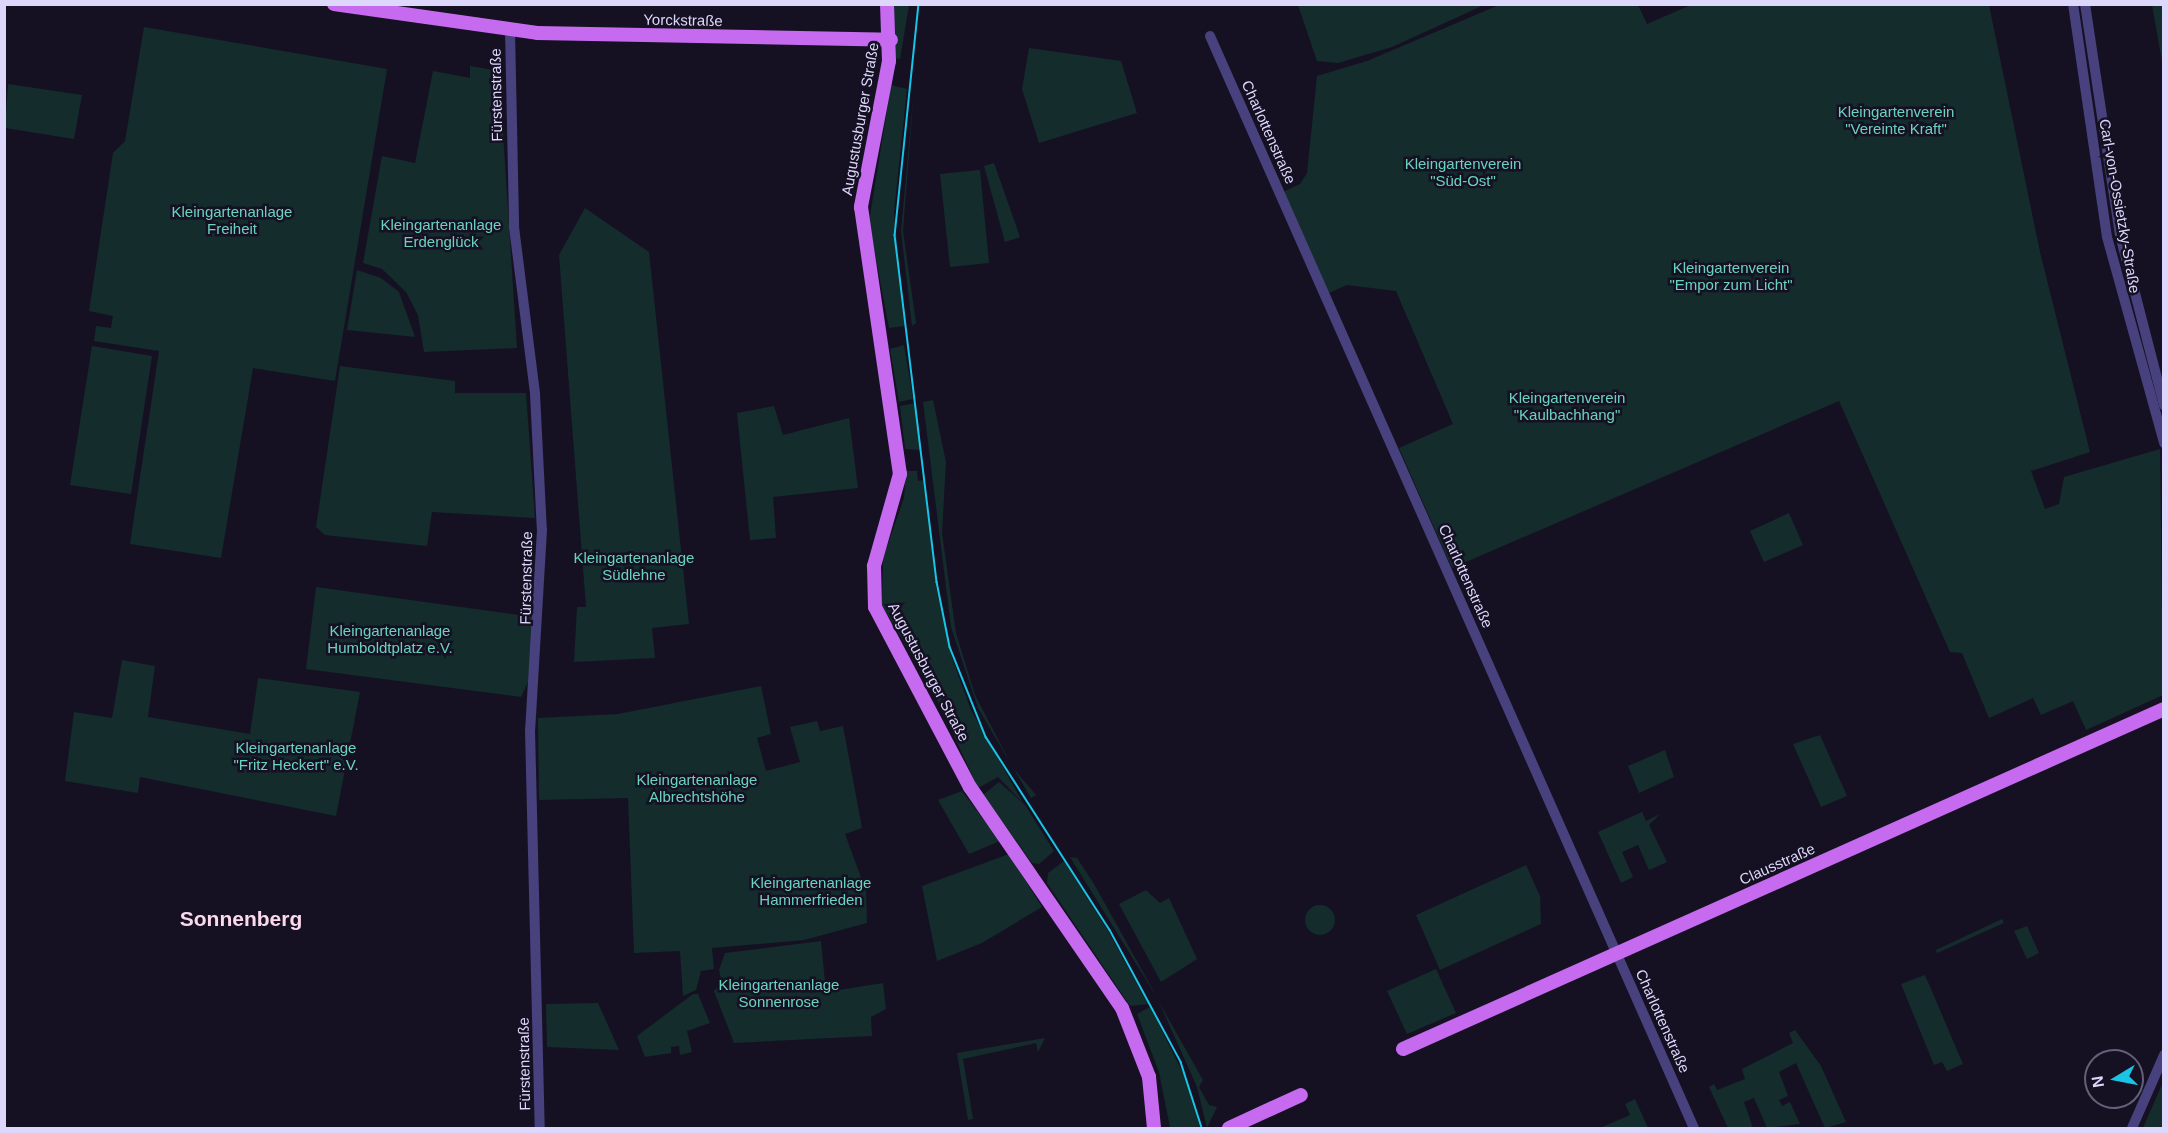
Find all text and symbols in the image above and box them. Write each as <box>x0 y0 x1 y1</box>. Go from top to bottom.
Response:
street label: Yorckstraße <box>643 10 723 30</box>
street label: Augustusburger Straße <box>838 41 882 197</box>
street label: Fürstenstraße <box>486 48 506 142</box>
street label: Charlottenstraße <box>1238 77 1300 187</box>
park label: Kleingartenverein "Vereinte Kraft" <box>1838 102 1954 137</box>
street label: Carl-von-Ossietzky-Straße <box>2096 117 2144 295</box>
park label: Kleingartenverein "Süd-Ost" <box>1405 154 1521 189</box>
park label: Kleingartenanlage Freiheit <box>172 202 292 237</box>
park label: Kleingartenanlage Erdenglück <box>381 215 501 250</box>
park label: Kleingartenverein "Empor zum Licht" <box>1669 258 1793 293</box>
park label: Kleingartenverein "Kaulbachhang" <box>1509 388 1625 423</box>
street label: Charlottenstraße <box>1435 521 1497 631</box>
street label: Fürstenstraße <box>516 531 536 625</box>
park label: Kleingartenanlage Südlehne <box>574 548 694 583</box>
street label: Augustusburger Straße <box>885 599 973 745</box>
park label: Kleingartenanlage Humboldtplatz e.V. <box>327 621 453 656</box>
park label: Kleingartenanlage "Fritz Heckert" e.V. <box>233 738 359 773</box>
park label: Kleingartenanlage Albrechtshöhe <box>637 770 757 805</box>
street label: Clausstraße <box>1736 839 1818 889</box>
park label: Kleingartenanlage Hammerfrieden <box>751 873 871 908</box>
district label: Sonnenberg <box>180 906 302 932</box>
street label: Charlottenstraße <box>1632 966 1694 1076</box>
park label: Kleingartenanlage Sonnenrose <box>719 975 839 1010</box>
street label: Fürstenstraße <box>514 1017 534 1111</box>
north arrow <box>2084 1049 2144 1109</box>
text: N <box>2088 1075 2107 1089</box>

